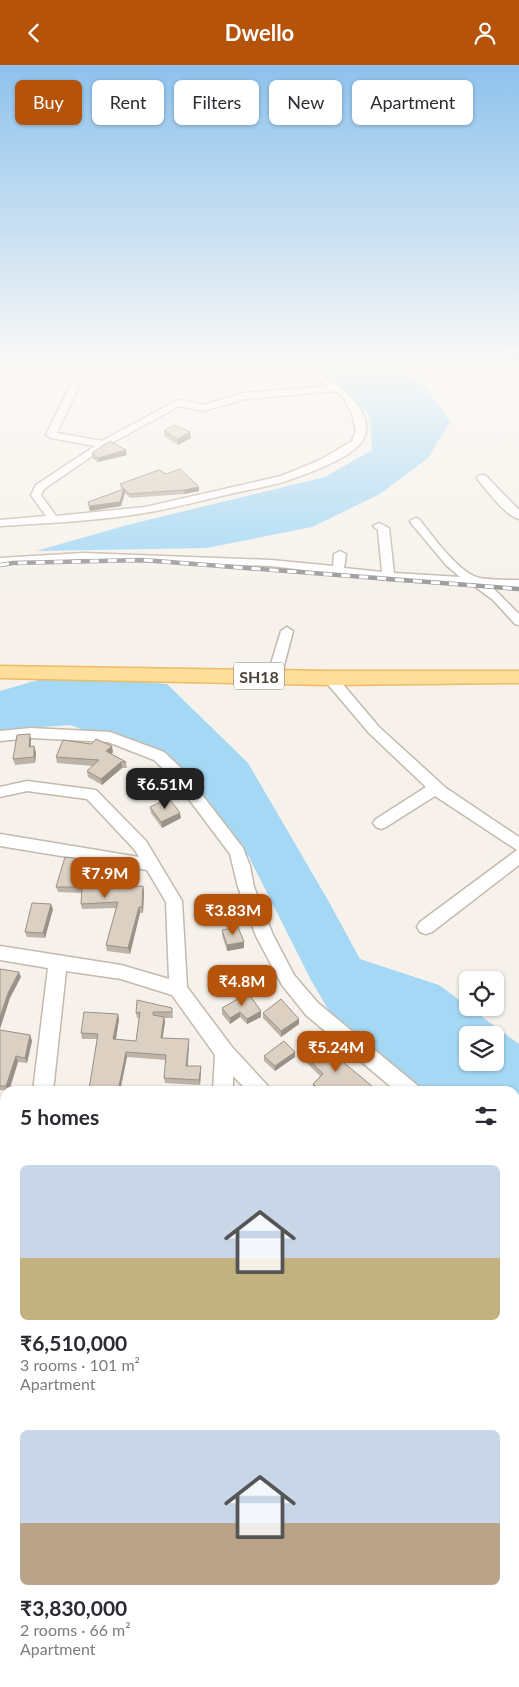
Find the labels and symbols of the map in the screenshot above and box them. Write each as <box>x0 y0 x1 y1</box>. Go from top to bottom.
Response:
road number: SH18 <box>234 663 284 689</box>
pin: ₹6.51M <box>124 767 206 810</box>
pin: ₹7.9M <box>70 857 140 899</box>
pin: ₹3.83M <box>192 893 274 936</box>
pin: ₹4.8M <box>207 965 277 1007</box>
pin: ₹5.24M <box>295 1031 377 1073</box>

